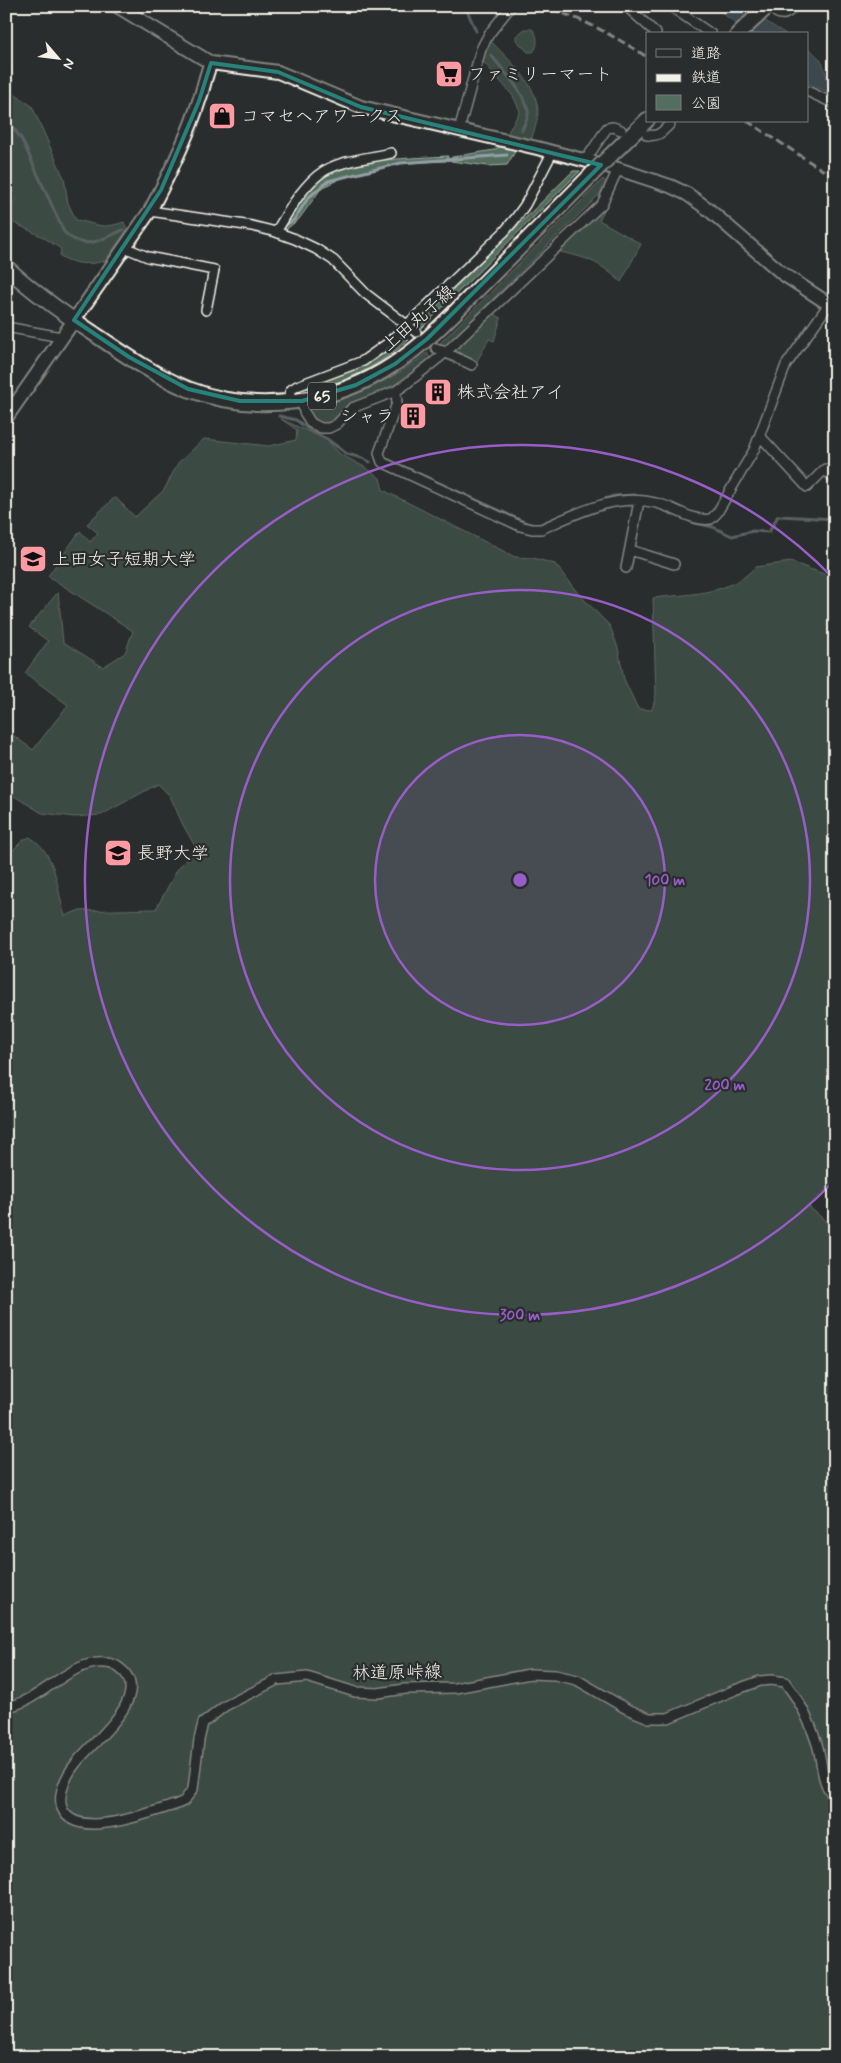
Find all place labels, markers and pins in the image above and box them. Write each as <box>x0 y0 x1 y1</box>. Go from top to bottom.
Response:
supermarket icon: ファミリーマート <box>434 59 464 89</box>
place label: ファミリーマート <box>468 63 612 87</box>
shop icon: コマセヘアワークス <box>207 101 237 131</box>
place label: コマセヘアワークス <box>241 105 403 129</box>
building icon: 株式会社アイ <box>423 377 453 407</box>
place label: 株式会社アイ <box>457 381 564 405</box>
building icon: シャラ <box>398 401 428 431</box>
place label: シャラ <box>340 405 394 429</box>
school or university icon: 上田女子短期大学 <box>18 544 48 574</box>
place label: 上田女子短期大学 <box>52 548 196 572</box>
school or university icon: 長野大学 <box>103 838 133 868</box>
place label: 長野大学 <box>137 842 209 866</box>
centre of rings <box>511 871 529 889</box>

